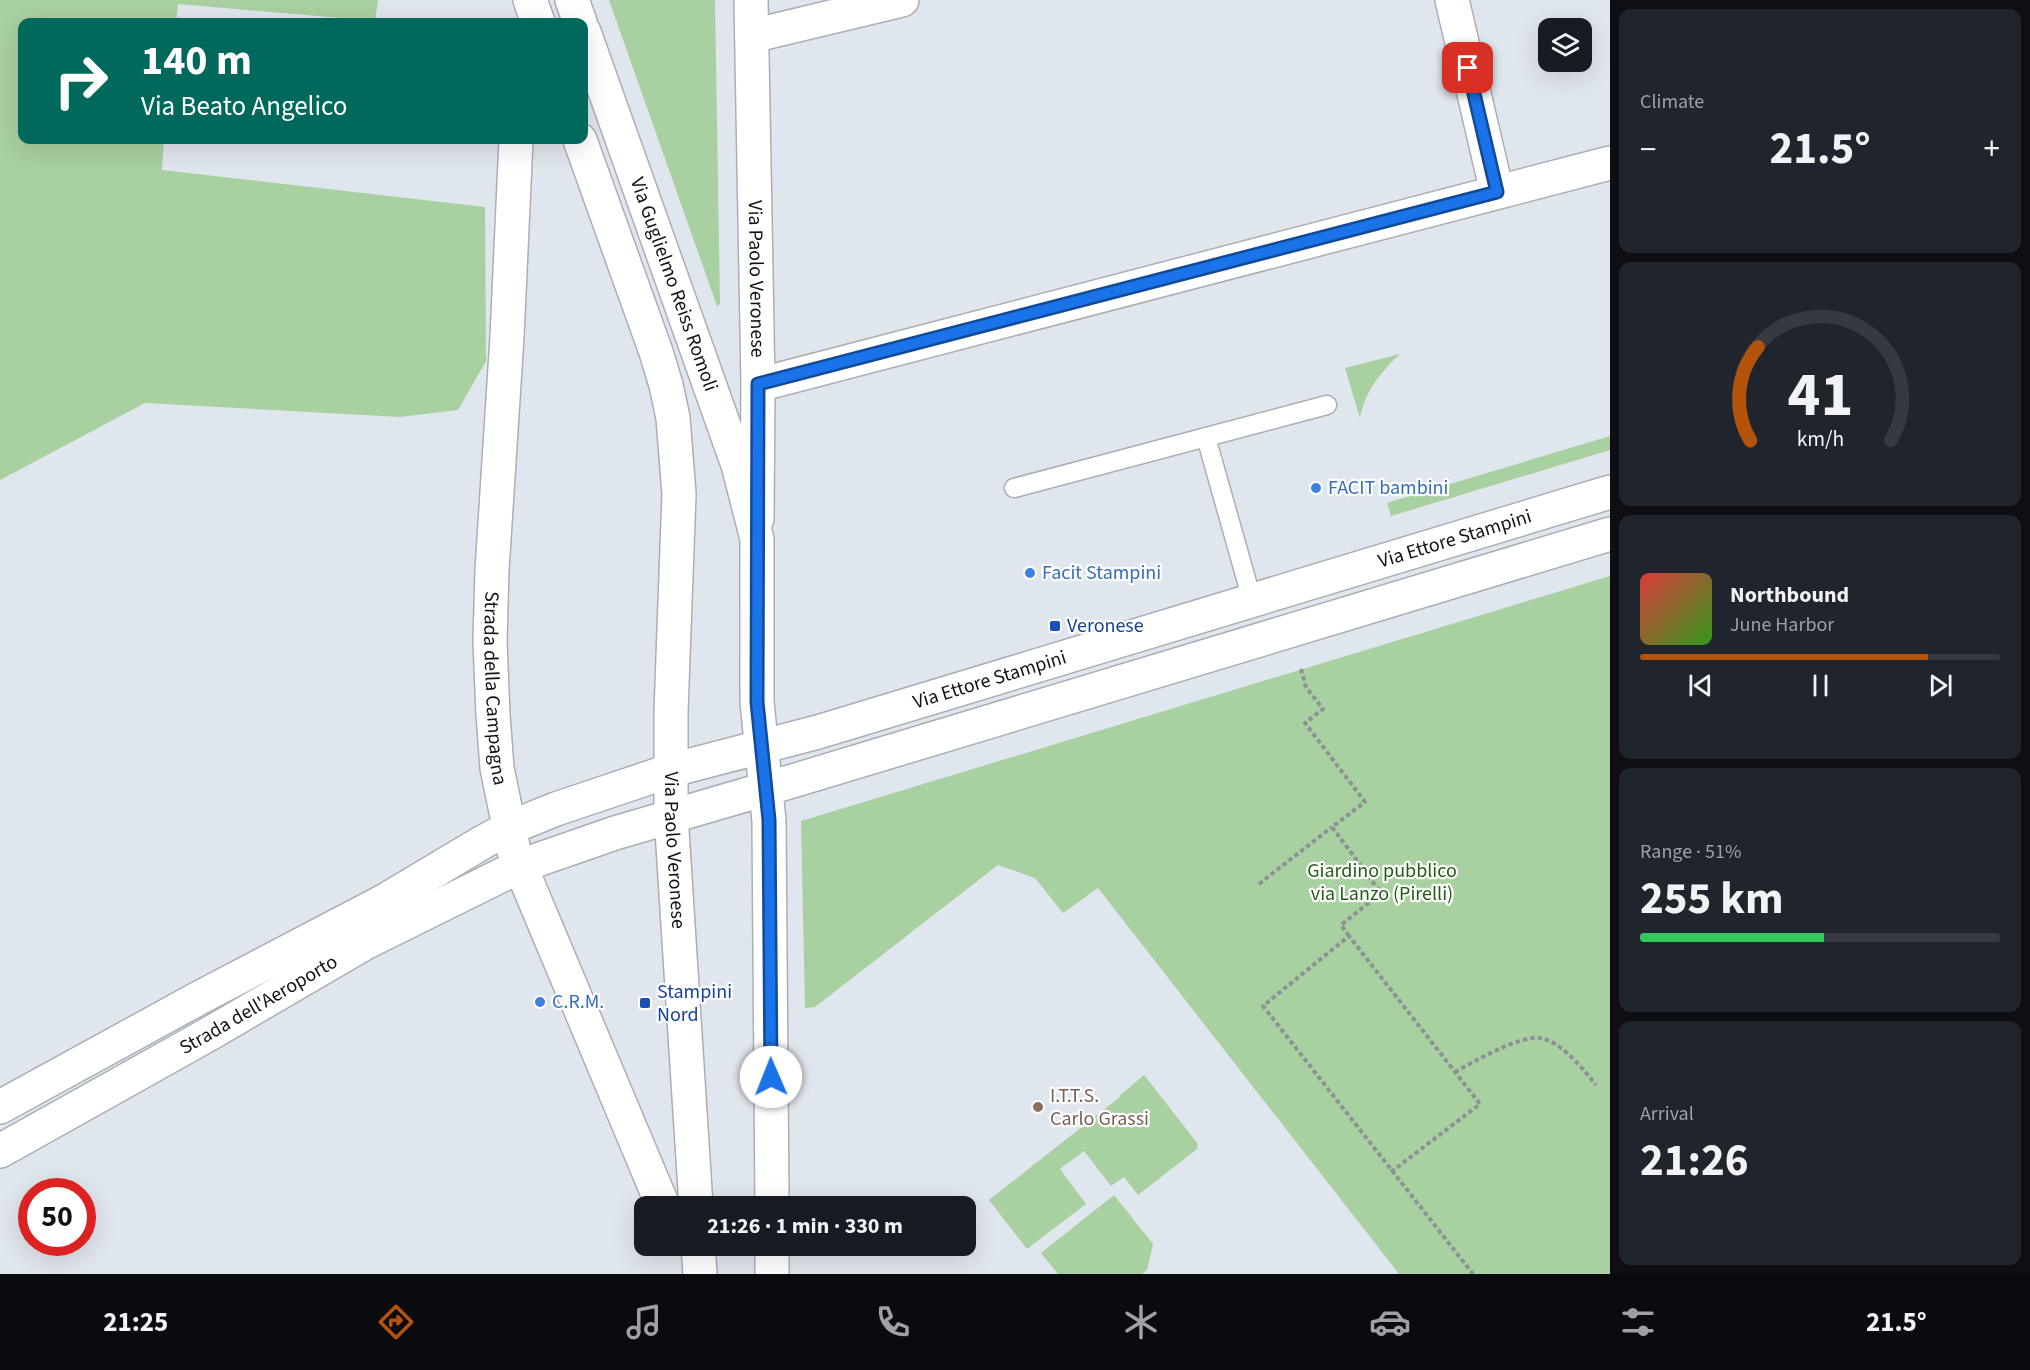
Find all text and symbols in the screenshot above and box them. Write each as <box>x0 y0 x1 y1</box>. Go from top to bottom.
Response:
map controls <box>1538 18 1592 72</box>
button: layers <box>1538 18 1592 72</box>
text: 140 m <box>141 31 252 91</box>
icon: right <box>42 42 120 120</box>
pin <box>1442 42 1493 93</box>
icon: arrive <box>1451 51 1484 84</box>
text: Via Beato Angelico <box>141 87 347 126</box>
text: Climate <box>1640 88 1704 116</box>
text: 21.5° <box>1769 117 1871 181</box>
text: − <box>1640 126 1656 173</box>
text: + <box>1984 126 2000 173</box>
street label: Via Guglielmo Reiss Romoli <box>623 174 725 395</box>
street label: Via Paolo Veronese <box>741 200 772 358</box>
text: 41 <box>1787 351 1853 440</box>
text: km/h <box>1796 424 1844 455</box>
place label: FACIT bambini <box>1328 474 1448 502</box>
marker: FACIT bambini <box>1309 481 1323 495</box>
street label: Via Ettore Stampini <box>1375 503 1535 575</box>
place label: Facit Stampini <box>1042 559 1161 587</box>
marker: Facit Stampini <box>1023 566 1037 580</box>
text: Northbound <box>1730 579 1849 611</box>
street label: Strada della Campagna <box>476 591 514 788</box>
text: June Harbor <box>1730 611 1834 639</box>
place label: Veronese <box>1067 612 1144 640</box>
marker: Veronese <box>1048 619 1062 633</box>
street label: Via Ettore Stampini <box>910 643 1070 716</box>
icon: previous <box>1684 669 1717 702</box>
icon: pause <box>1804 669 1837 702</box>
icon: next <box>1924 669 1957 702</box>
street label: Via Paolo Veronese <box>657 771 692 930</box>
text: Range · 51% <box>1640 838 1741 866</box>
park label: Giardino pubblico via Lanzo (Pirelli) <box>1307 857 1457 908</box>
text: 255 km <box>1640 867 1784 931</box>
street label: Strada dell'Aeroporto <box>174 948 343 1062</box>
place label: Stampini Nord <box>657 978 732 1029</box>
place label: C.R.M. <box>552 988 604 1016</box>
marker: C.R.M. <box>533 995 547 1009</box>
marker: Stampini Nord <box>638 996 652 1010</box>
position arrow <box>739 1045 803 1109</box>
place label: I.T.T.S. Carlo Grassi <box>1050 1082 1149 1133</box>
marker: I.T.T.S. Carlo Grassi <box>1031 1100 1045 1114</box>
text: Arrival <box>1640 1100 1694 1128</box>
text: 21:26 <box>1640 1129 1749 1193</box>
speed limit sign: 50 <box>18 1178 96 1256</box>
text: 21:26 · 1 min · 330 m <box>707 1210 903 1242</box>
icon: directions <box>375 1301 417 1343</box>
icon: music <box>623 1301 665 1343</box>
icon: phone <box>872 1301 914 1343</box>
icon: climate <box>1120 1301 1162 1343</box>
icon: car <box>1369 1301 1411 1343</box>
icon: filters <box>1617 1301 1659 1343</box>
text: 21:25 <box>103 1303 168 1342</box>
text: 21.5° <box>1866 1303 1927 1342</box>

